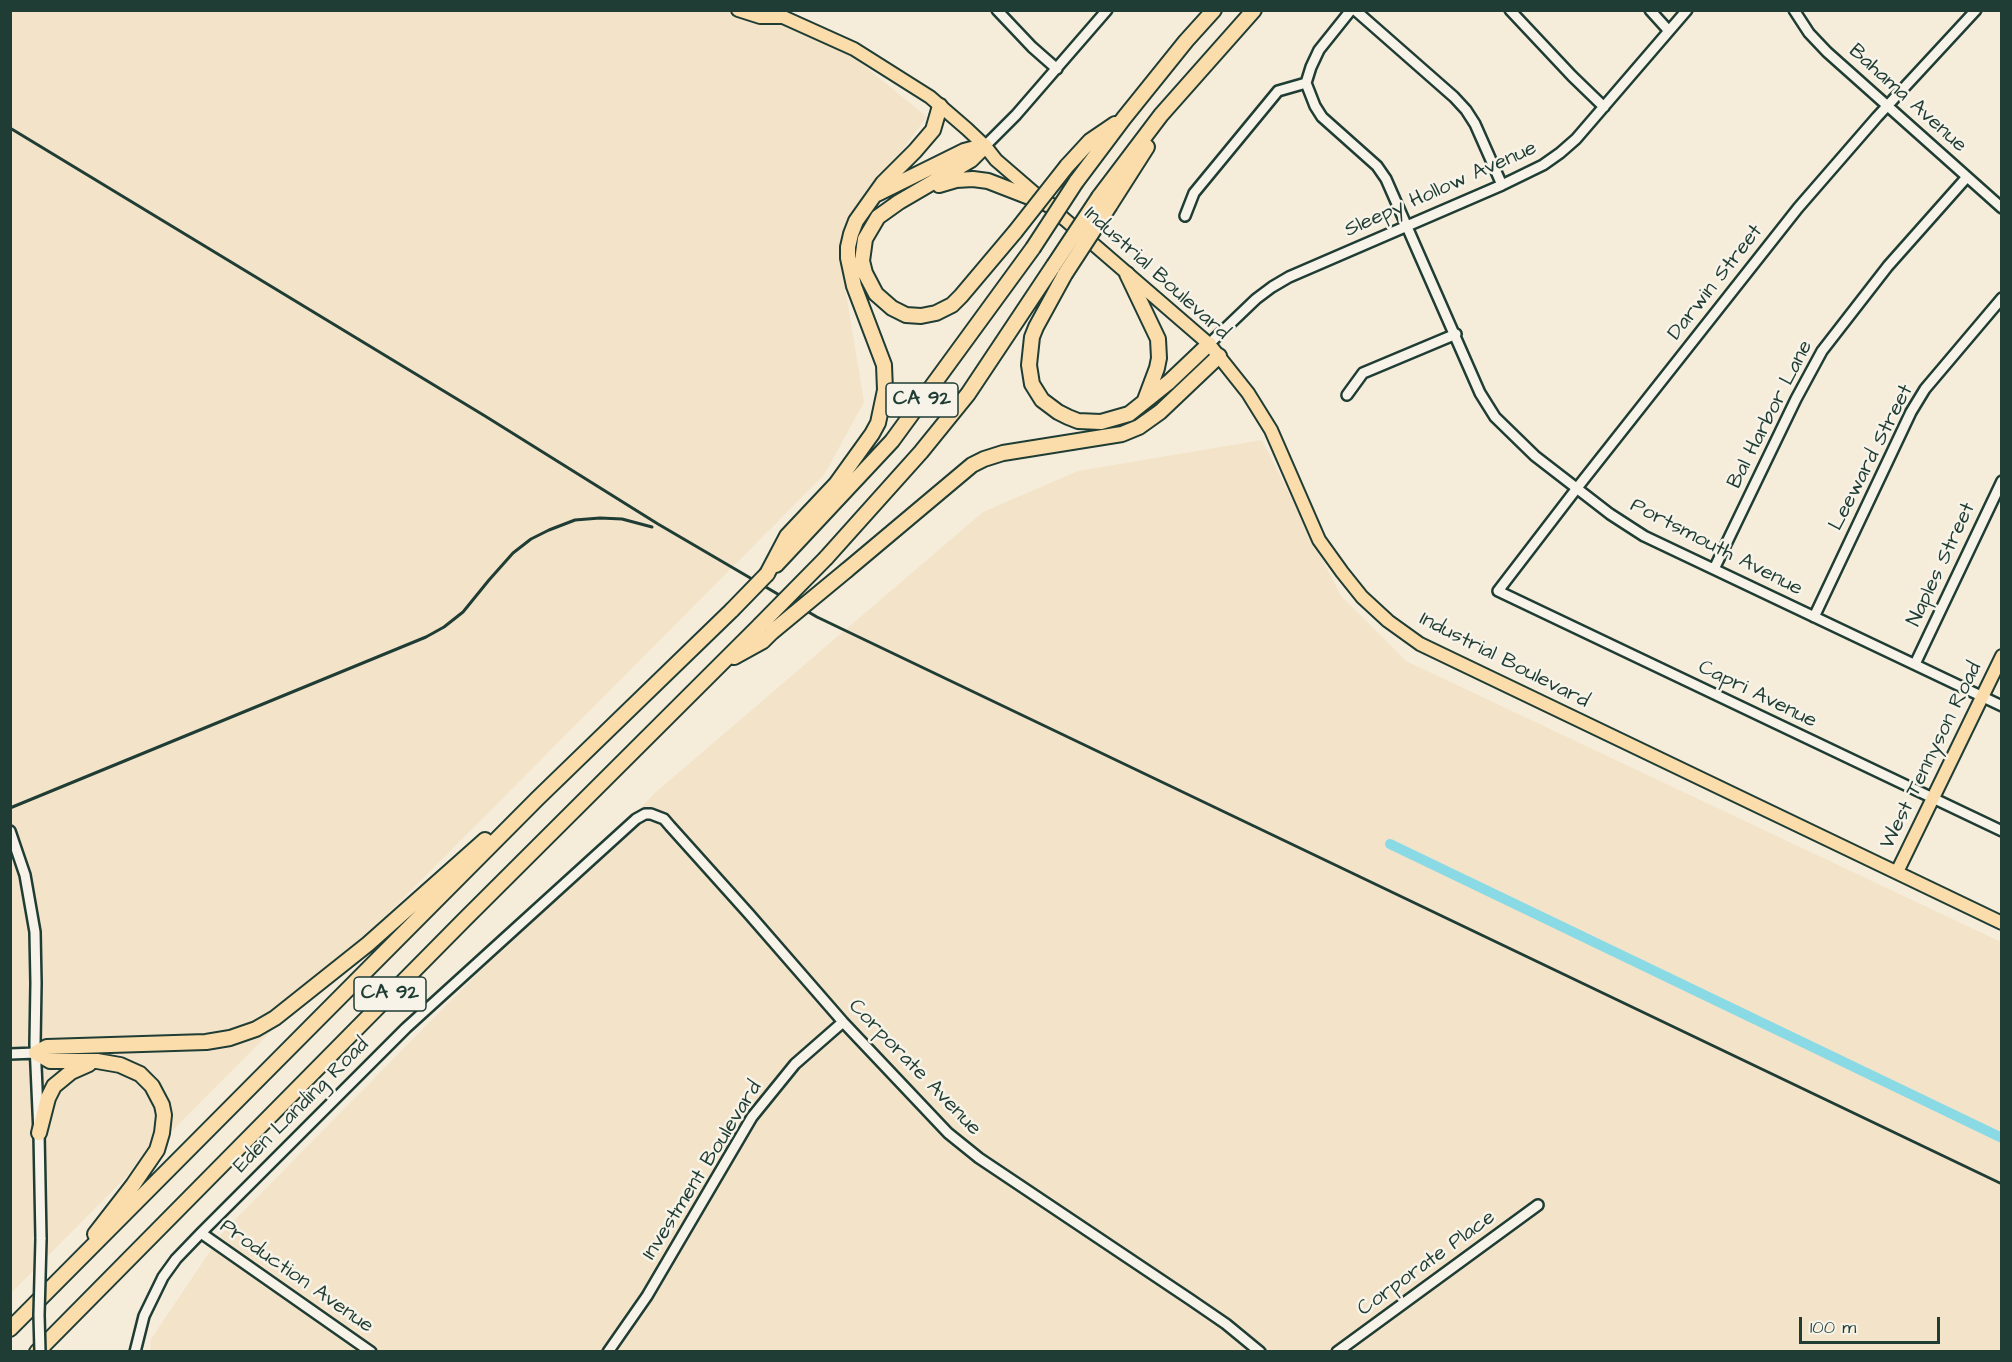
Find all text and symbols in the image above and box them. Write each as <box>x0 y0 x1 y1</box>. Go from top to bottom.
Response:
street label: Bahama Avenue <box>1843 39 1971 159</box>
street label: Sleepy Hollow Avenue <box>1341 136 1541 244</box>
street label: Industrial Boulevard <box>1078 202 1234 346</box>
street label: Darwin Street <box>1663 220 1769 346</box>
street label: Bal Harbor Lane <box>1723 337 1819 493</box>
street label: Leeward Street <box>1824 381 1920 535</box>
road number: CA 92 <box>886 383 958 417</box>
street label: Portsmouth Avenue <box>1626 494 1806 602</box>
street label: Naples Street <box>1902 499 1982 631</box>
street label: Industrial Boulevard <box>1415 607 1593 715</box>
street label: Capri Avenue <box>1694 655 1820 735</box>
street label: West Tennyson Road <box>1876 658 1988 854</box>
road number: CA 92 <box>354 977 426 1011</box>
street label: Corporate Avenue <box>842 994 986 1142</box>
street label: Eden Landing Road <box>229 1033 375 1179</box>
street label: Investment Boulevard <box>638 1077 768 1265</box>
street label: Corporate Place <box>1353 1206 1501 1322</box>
street label: Production Avenue <box>214 1214 378 1340</box>
scale bar <box>1802 1305 1943 1343</box>
text: 100 m <box>1810 1315 1856 1340</box>

